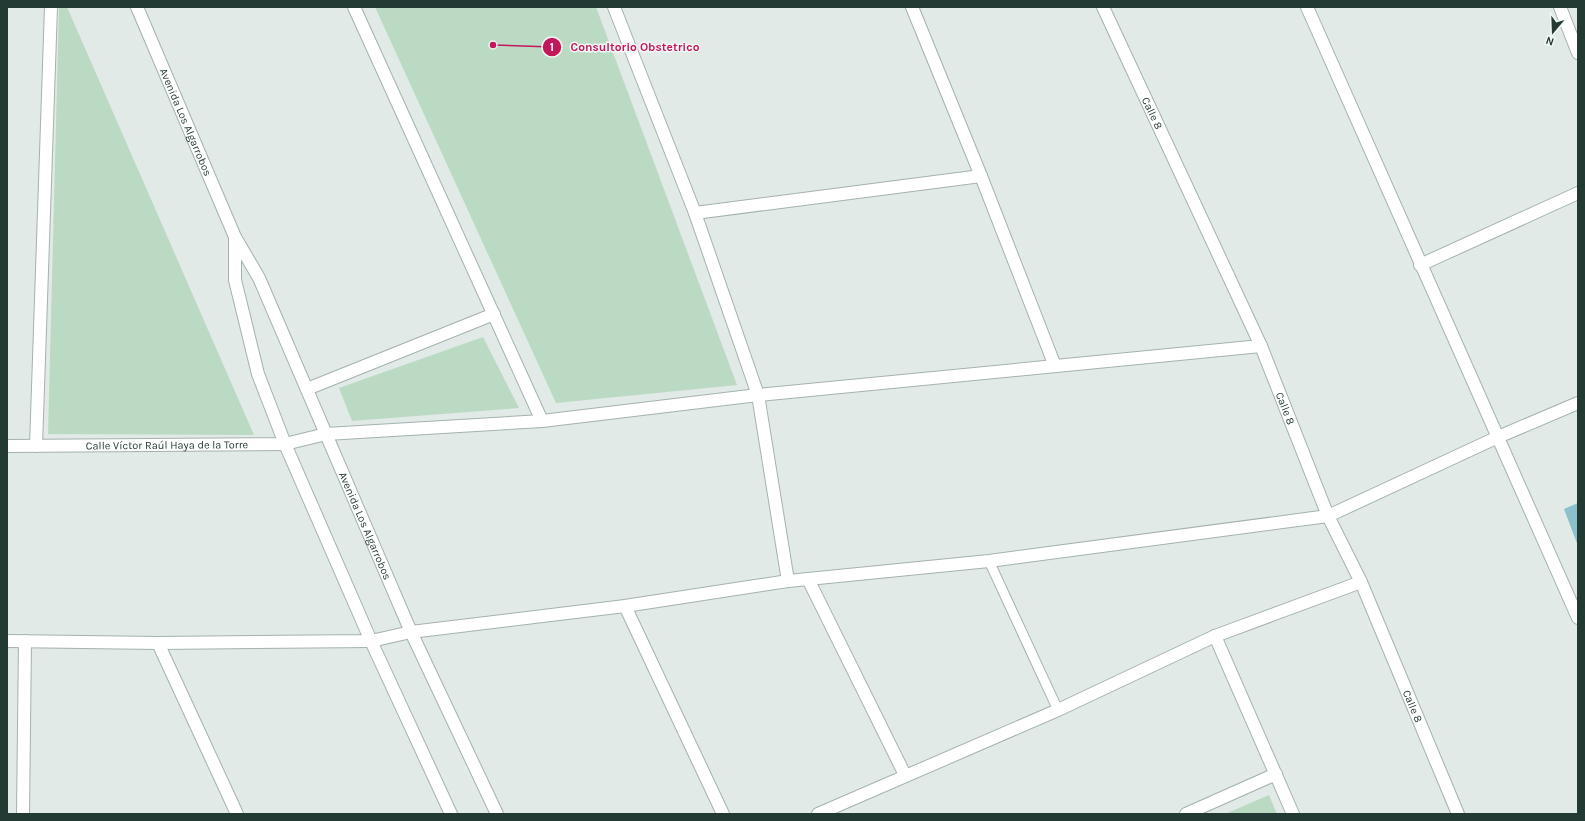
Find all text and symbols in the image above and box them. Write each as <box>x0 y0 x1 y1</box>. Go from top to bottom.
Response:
north arrow <box>1533 12 1573 52</box>
text: N <box>1544 34 1556 48</box>
callout: Consultorio Obstetrico <box>542 35 707 59</box>
text: 1 <box>550 40 554 54</box>
text: Consultorio Obstetrico <box>571 40 700 54</box>
street label: Avenida Los Algarrobos <box>157 66 215 178</box>
street label: Calle 8 <box>1139 95 1166 131</box>
street label: Calle 8 <box>1273 390 1298 427</box>
street label: Calle Víctor Raúl Haya de la Torre <box>86 438 249 452</box>
street label: Avenida Los Algarrobos <box>336 470 394 582</box>
street label: Calle 8 <box>1400 688 1426 724</box>

